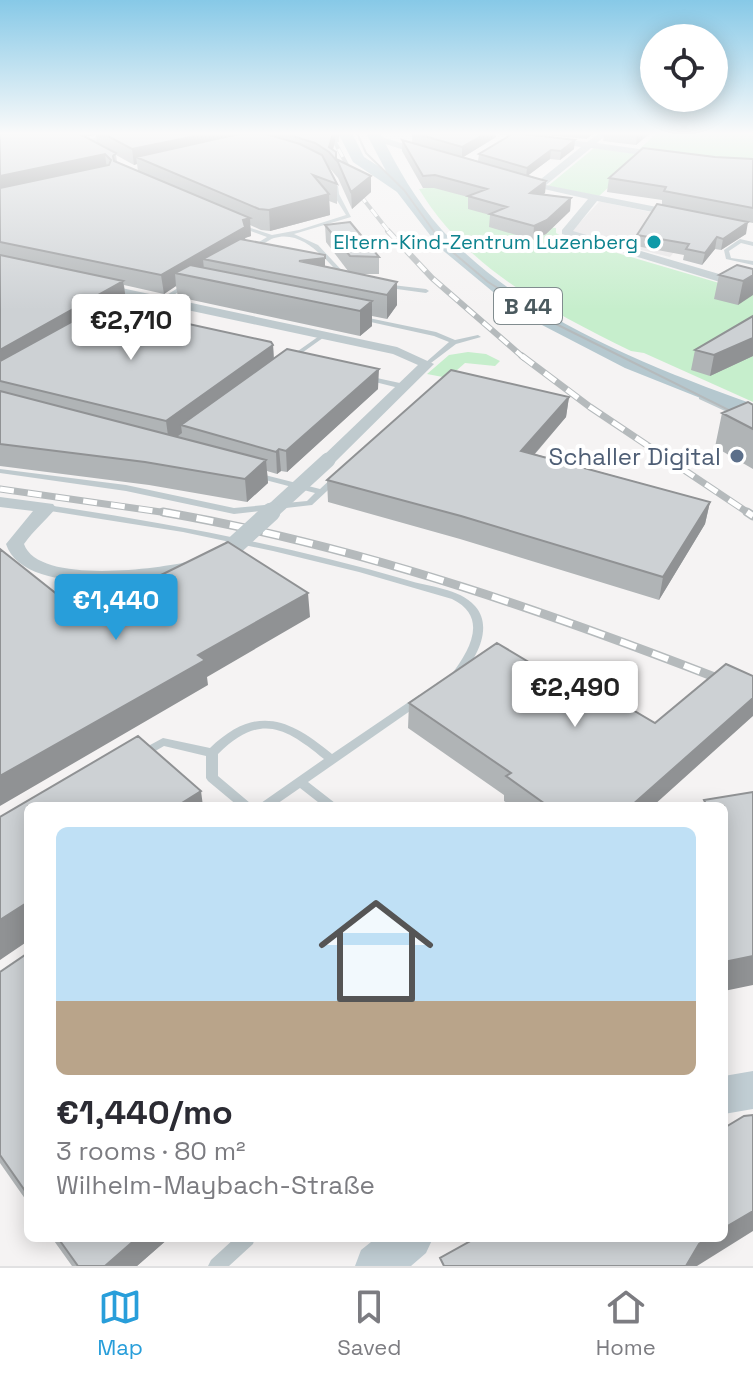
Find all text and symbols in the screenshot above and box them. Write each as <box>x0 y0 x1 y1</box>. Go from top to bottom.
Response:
map controls <box>640 24 728 112</box>
button: locate <box>640 24 728 112</box>
place label: Eltern-Kind-Zentrum Luzenberg <box>333 229 638 255</box>
marker: Eltern-Kind-Zentrum Luzenberg <box>645 233 663 251</box>
road number: B 44 <box>494 288 562 324</box>
pin: €2,710 <box>66 294 196 362</box>
text: €2,710 <box>90 303 172 337</box>
place label: Schaller Digital <box>549 441 721 472</box>
marker: Schaller Digital <box>728 447 746 465</box>
pin: €1,440 <box>51 574 181 642</box>
text: €1,440 <box>73 583 159 617</box>
pin: €2,490 <box>510 661 640 729</box>
text: €2,490 <box>530 670 620 704</box>
icon: home <box>304 879 448 1023</box>
text: €1,440/mo <box>56 1091 233 1134</box>
text: 3 rooms · 80 m² <box>56 1134 246 1168</box>
text: Wilhelm-Maybach-Straße <box>56 1168 375 1202</box>
tab: Map <box>97 1285 143 1361</box>
tab: Saved <box>337 1285 402 1361</box>
tab: Home <box>596 1285 656 1361</box>

